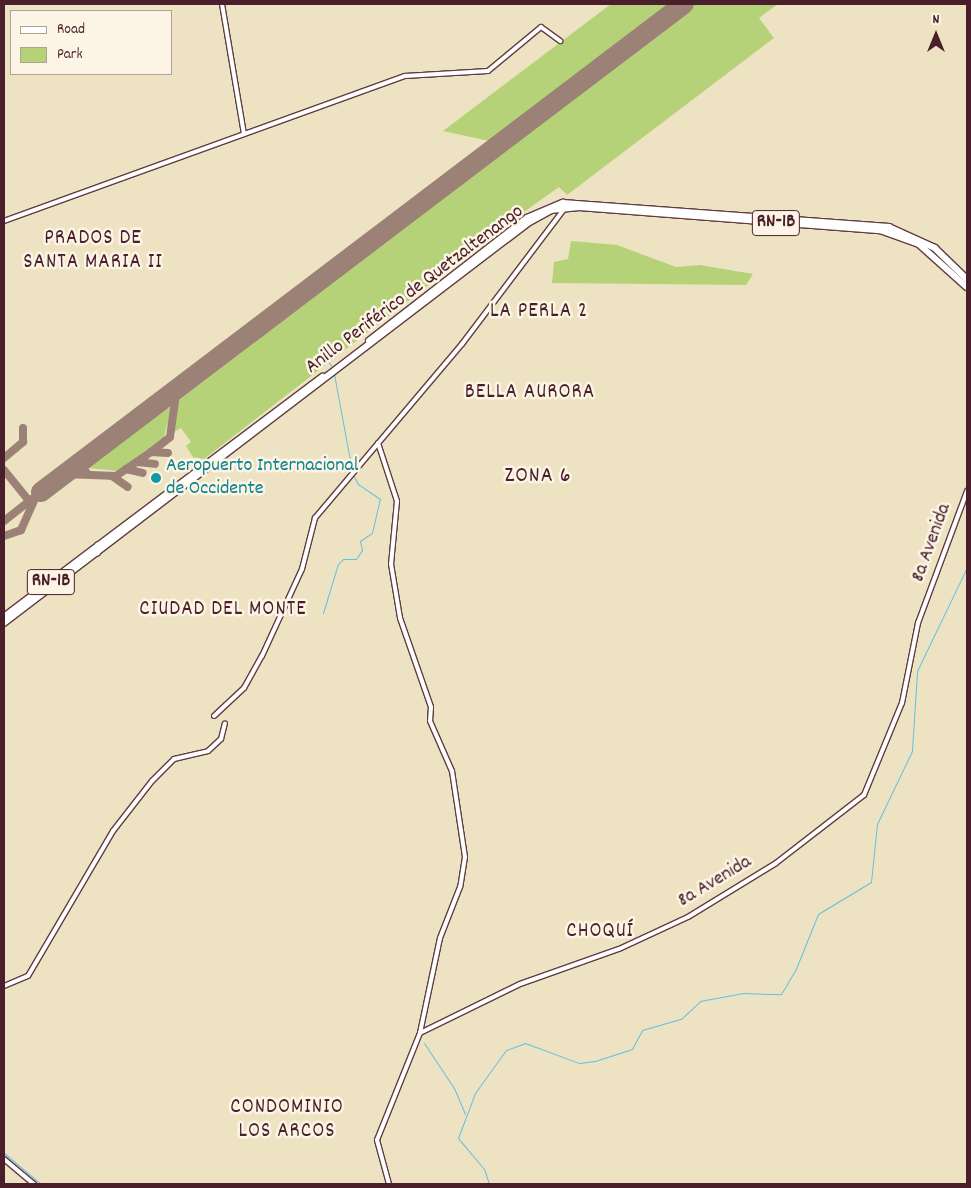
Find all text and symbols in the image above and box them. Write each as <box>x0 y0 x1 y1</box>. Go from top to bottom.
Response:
legend <box>10 10 172 75</box>
north arrow <box>911 10 961 60</box>
text: N <box>933 10 939 30</box>
text: Road <box>57 19 85 41</box>
text: Park <box>57 44 83 66</box>
street label: Anillo Periférico de Quetzaltenango <box>301 200 529 380</box>
road number: RN-1B <box>751 207 801 240</box>
district label: PRADOS DE SANTA MARIA II <box>21 226 165 276</box>
district label: LA PERLA 2 <box>489 299 589 325</box>
district label: BELLA AURORA <box>463 380 597 406</box>
place label: Aeropuerto Internacional de Occidente <box>166 454 359 501</box>
district label: ZONA 6 <box>504 464 572 490</box>
marker: Aeropuerto Internacional de Occidente <box>150 472 162 484</box>
street label: 8a Avenida <box>907 501 957 585</box>
road number: RN-1B <box>26 566 76 598</box>
district label: CIUDAD DEL MONTE <box>137 597 309 623</box>
street label: 8a Avenida <box>674 851 756 913</box>
district label: CHOQUÍ <box>566 919 634 945</box>
district label: CONDOMINIO LOS ARCOS <box>229 1095 345 1145</box>

